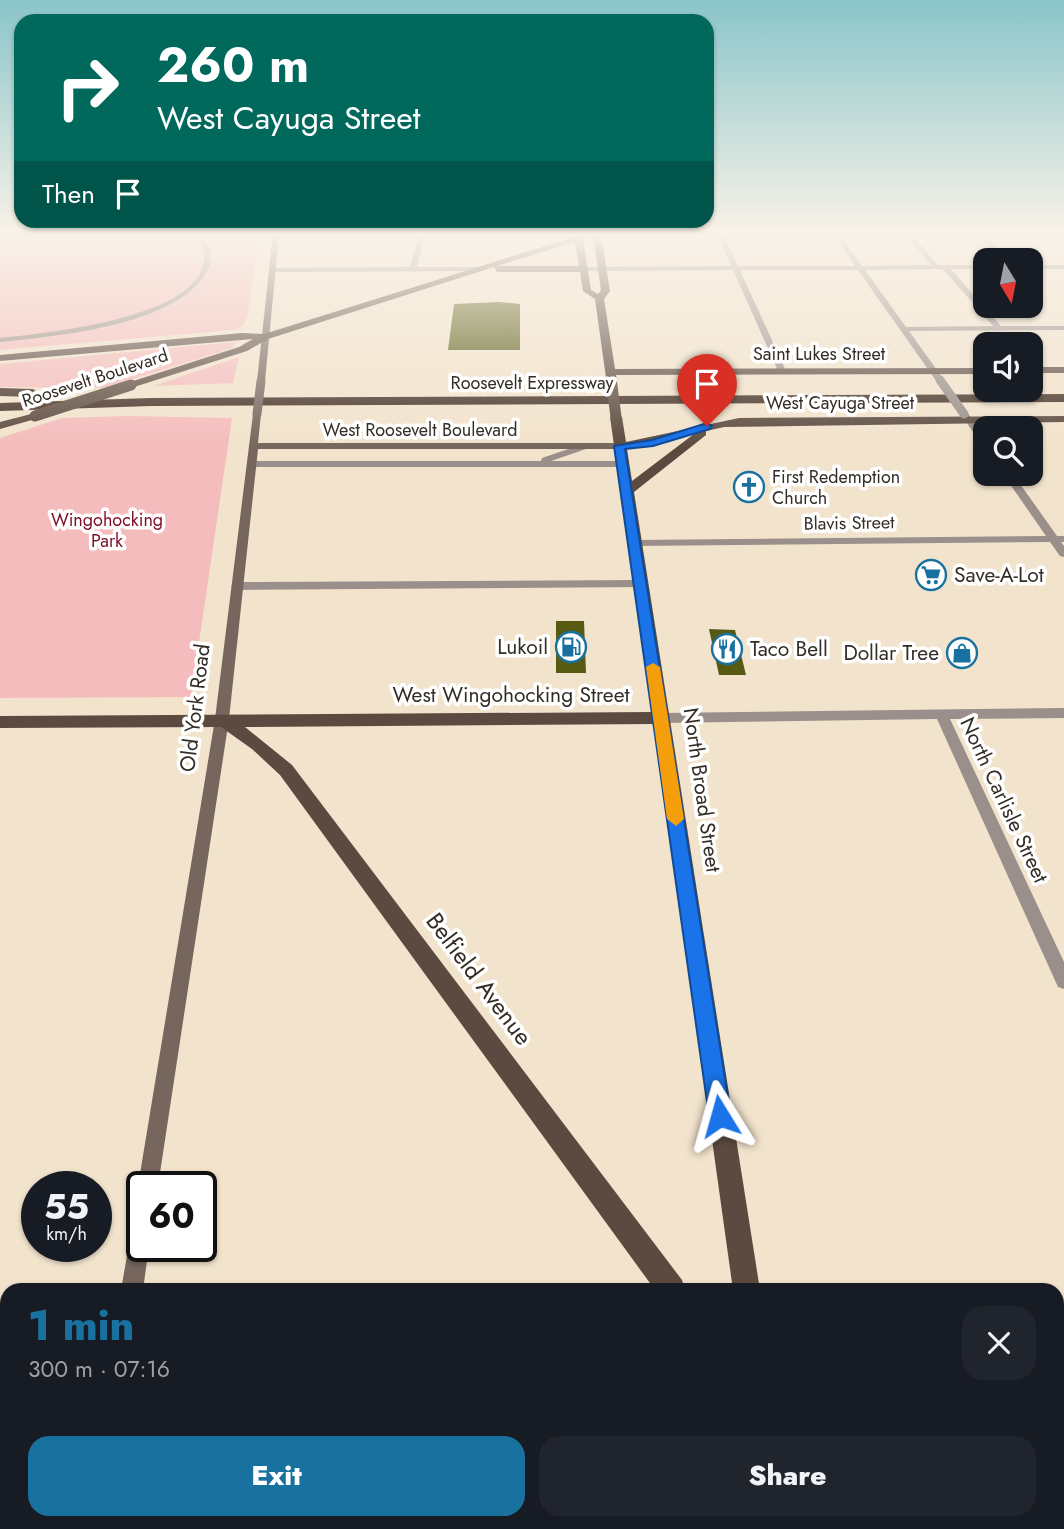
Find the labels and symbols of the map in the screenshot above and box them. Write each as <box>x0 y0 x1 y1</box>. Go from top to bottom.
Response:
north arrow <box>973 248 1043 318</box>
street label: Saint Lukes Street <box>753 341 886 367</box>
street label: Roosevelt Boulevard <box>19 342 171 414</box>
pin <box>677 354 737 426</box>
street label: Roosevelt Expressway <box>451 370 613 396</box>
street label: West Cayuga Street <box>766 390 915 416</box>
street label: West Roosevelt Boulevard <box>323 417 517 443</box>
place label: First Redemption Church <box>772 464 900 511</box>
church icon: First Redemption Church <box>732 470 766 504</box>
park label: Wingohocking Park <box>51 507 163 554</box>
street label: Blavis Street <box>803 509 895 537</box>
supermarket icon: Save-A-Lot <box>914 558 948 592</box>
place label: Save-A-Lot <box>954 560 1044 590</box>
fuel station icon: Lukoil <box>554 630 588 664</box>
place label: Lukoil <box>497 632 548 662</box>
restaurant icon: Taco Bell <box>710 632 744 666</box>
place label: Taco Bell <box>750 634 828 664</box>
shop icon: Dollar Tree <box>945 636 979 670</box>
place label: Dollar Tree <box>843 638 939 668</box>
street label: Old York Road <box>172 642 218 774</box>
street label: West Wingohocking Street <box>392 680 630 710</box>
street label: North Broad Street <box>676 706 728 874</box>
street label: North Carlisle Street <box>952 712 1056 888</box>
street label: Belfield Avenue <box>418 905 541 1052</box>
position arrow <box>683 1079 757 1153</box>
speed limit sign: 60 <box>126 1171 217 1262</box>

